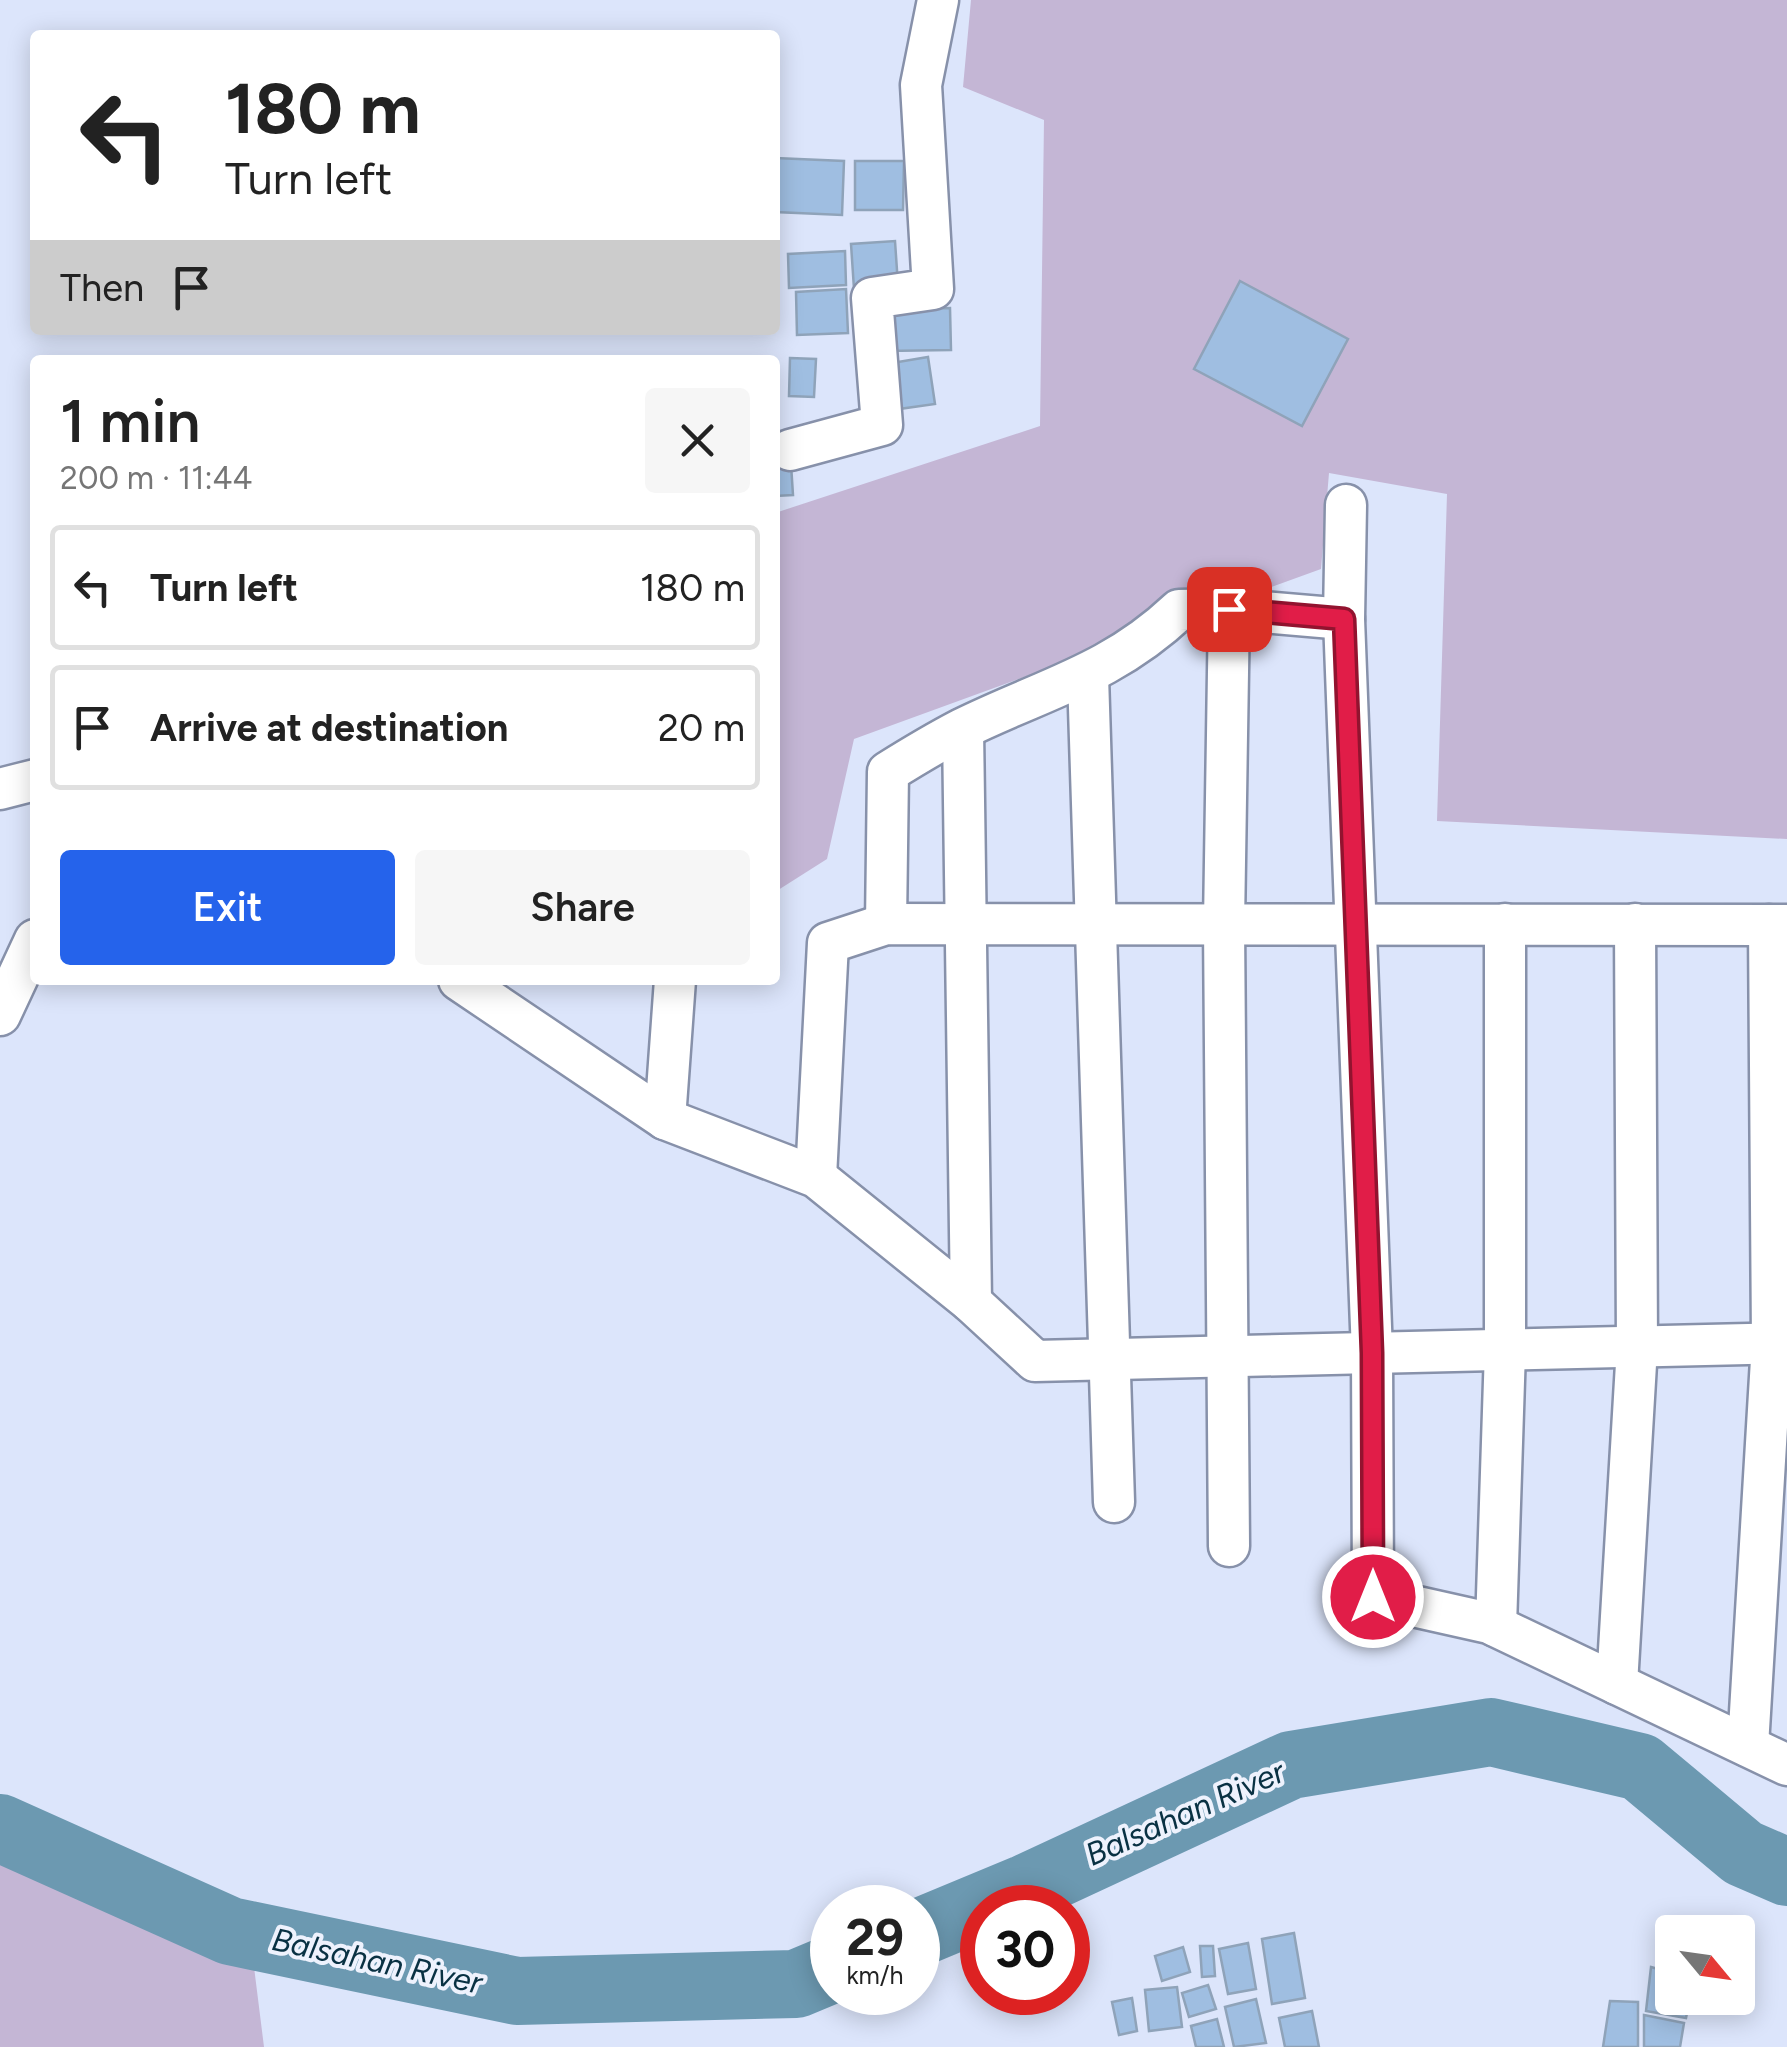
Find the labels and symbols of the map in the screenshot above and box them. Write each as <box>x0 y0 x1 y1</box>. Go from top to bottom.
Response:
pin <box>1187 567 1272 652</box>
position arrow <box>1321 1545 1425 1649</box>
water label: Balsahan River <box>1080 1752 1291 1874</box>
speed limit sign: 30 <box>960 1885 1090 2015</box>
north arrow <box>1655 1915 1755 2015</box>
water label: Balsahan River <box>268 1920 487 2002</box>

